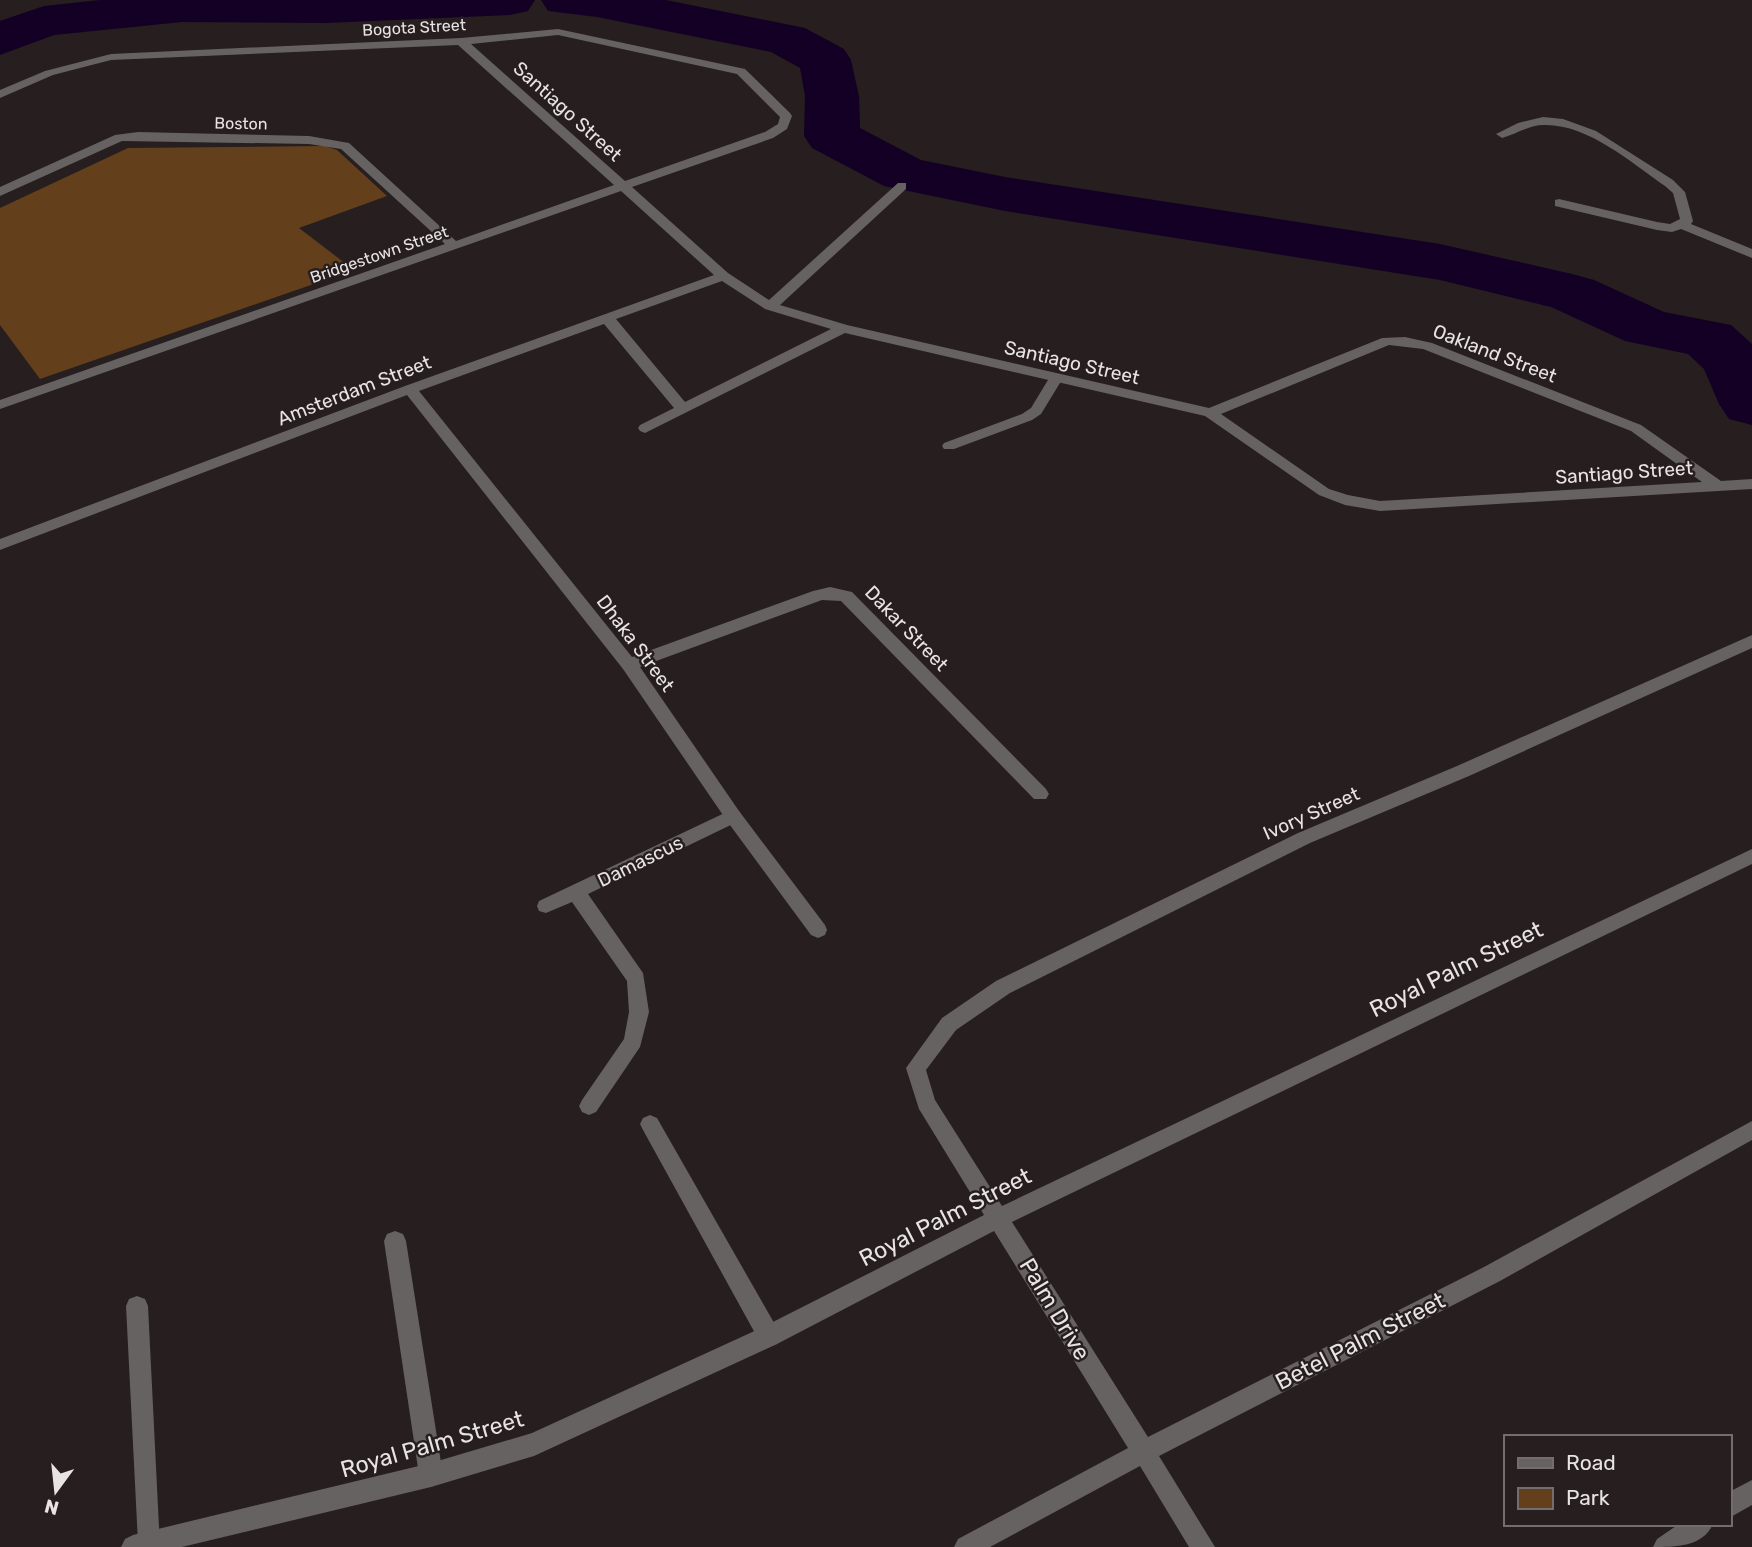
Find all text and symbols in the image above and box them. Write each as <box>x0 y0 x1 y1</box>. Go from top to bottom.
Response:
street label: Bogota Street <box>362 15 466 40</box>
street label: Santiago Street <box>509 57 627 166</box>
street label: Boston <box>214 114 268 133</box>
street label: Bridgestown Street <box>308 222 451 287</box>
street label: Oakland Street <box>1430 319 1560 388</box>
street label: Santiago Street <box>1002 336 1142 389</box>
street label: Amsterdam Street <box>274 350 435 430</box>
street label: Santiago Street <box>1554 456 1694 489</box>
street label: Dakar Street <box>860 581 954 676</box>
street label: Dhaka Street <box>592 591 680 697</box>
street label: Ivory Street <box>1259 782 1363 845</box>
street label: Damascus <box>594 831 687 892</box>
street label: Royal Palm Street <box>1365 915 1547 1023</box>
street label: Royal Palm Street <box>854 1162 1036 1272</box>
street label: Palm Drive <box>1014 1253 1096 1365</box>
street label: Betel Palm Street <box>1270 1286 1450 1396</box>
street label: Royal Palm Street <box>337 1404 527 1484</box>
legend <box>1504 1435 1731 1526</box>
text: Road <box>1566 1450 1616 1475</box>
north arrow <box>21 1456 91 1526</box>
text: Park <box>1566 1485 1610 1510</box>
text: N <box>42 1494 61 1520</box>

